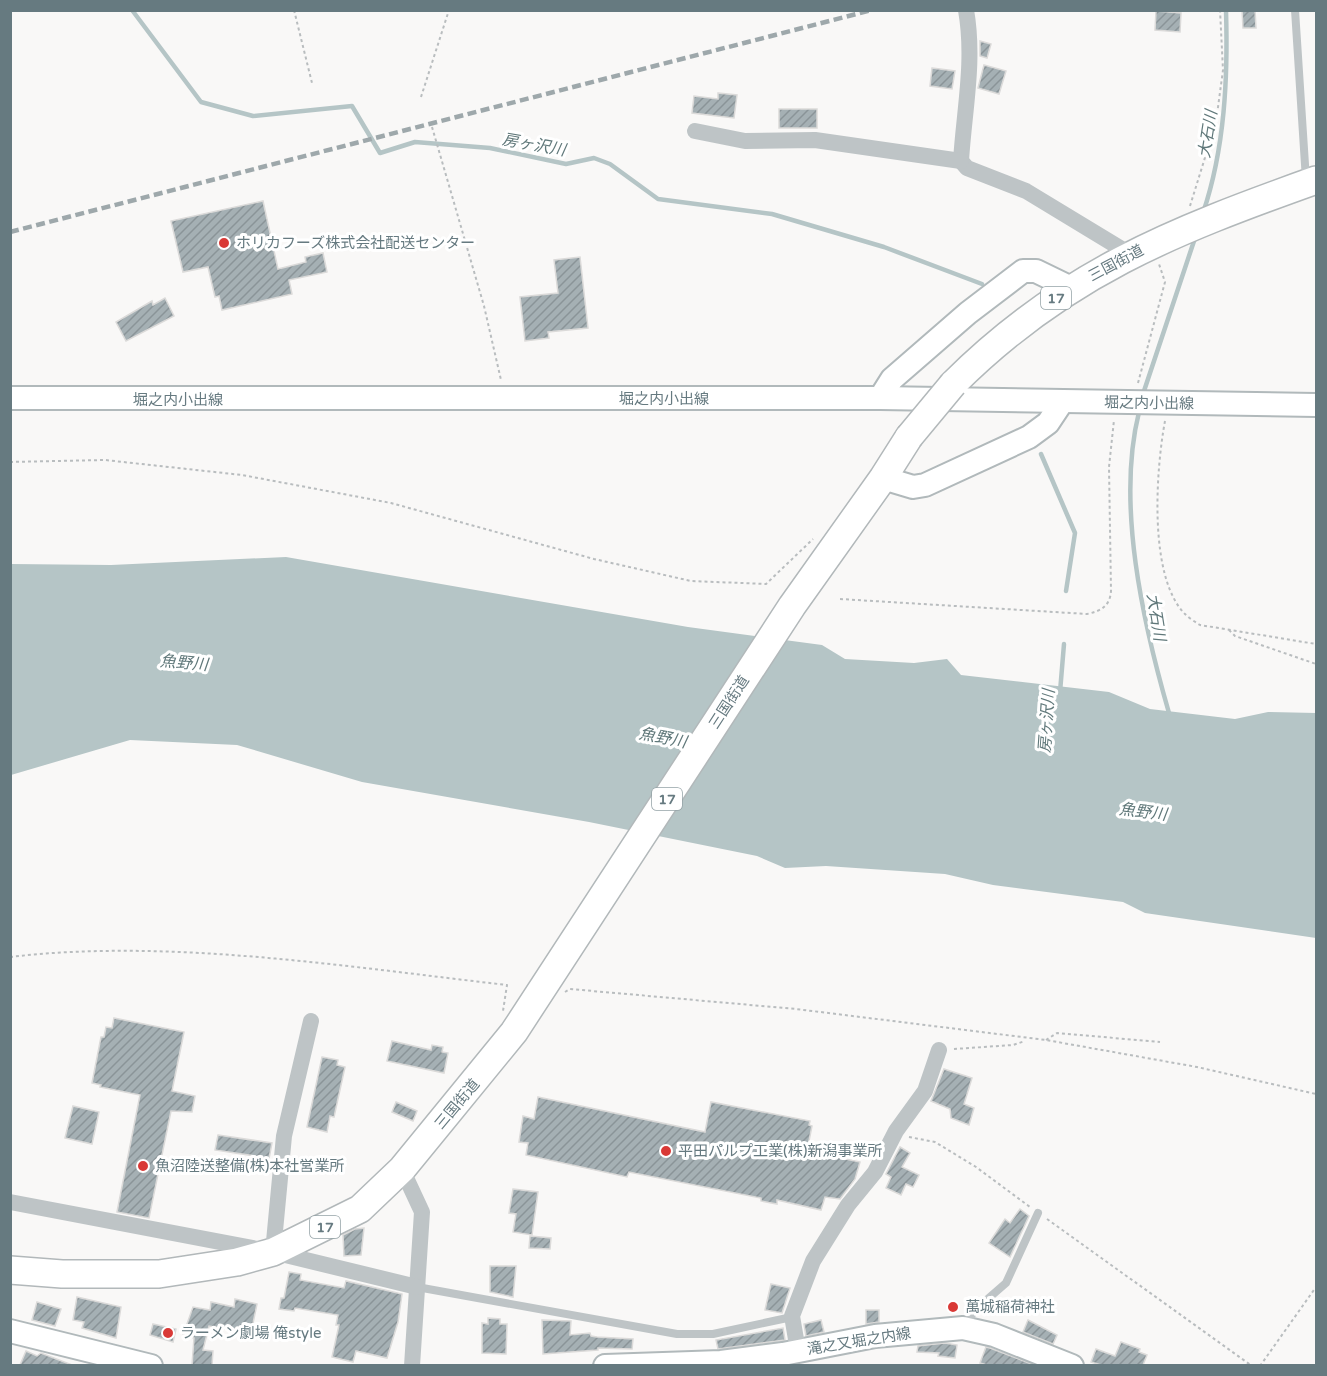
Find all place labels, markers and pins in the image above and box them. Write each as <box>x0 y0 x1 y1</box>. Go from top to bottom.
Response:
place label: ホリカフーズ株式会社配送センター <box>236 234 475 252</box>
marker: ホリカフーズ株式会社配送センター <box>217 236 231 250</box>
place label: 平田パルプ工業(株)新潟事業所 <box>678 1142 882 1160</box>
marker: 平田パルプ工業(株)新潟事業所 <box>659 1144 673 1158</box>
place label: 魚沼陸送整備(株)本社営業所 <box>155 1157 344 1175</box>
marker: 魚沼陸送整備(株)本社営業所 <box>136 1159 150 1173</box>
place label: 萬城稲荷神社 <box>965 1298 1055 1316</box>
marker: 萬城稲荷神社 <box>946 1300 960 1314</box>
place label: ラーメン劇場 俺style <box>180 1324 321 1342</box>
marker: ラーメン劇場 俺style <box>161 1326 175 1340</box>

